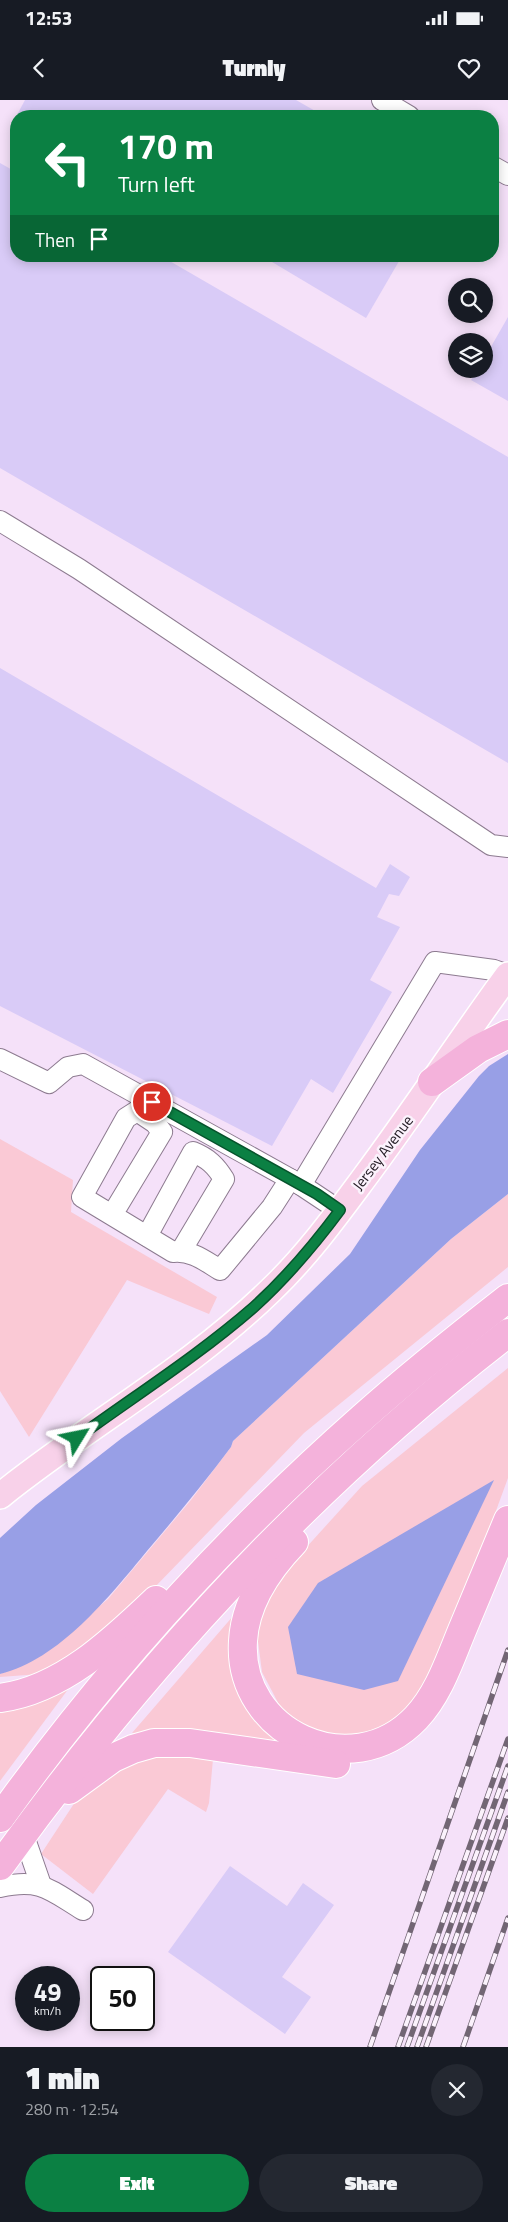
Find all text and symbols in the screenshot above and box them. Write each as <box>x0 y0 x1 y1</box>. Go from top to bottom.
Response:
text: 12:53 <box>25 3 72 32</box>
text: Turnly <box>223 51 285 85</box>
icon: back <box>25 54 53 82</box>
icon: heart <box>455 54 483 82</box>
text: 170 m <box>118 119 214 173</box>
icon: left <box>35 130 100 195</box>
text: Turn left <box>118 167 195 201</box>
text: Then <box>35 225 75 254</box>
icon: arrive <box>85 225 113 253</box>
map controls <box>448 278 493 378</box>
button: search <box>448 278 493 323</box>
button: layers <box>448 333 493 378</box>
pin <box>131 1081 173 1123</box>
icon: arrive <box>138 1088 166 1116</box>
street label: Jersey Avenue <box>347 1110 419 1195</box>
position arrow <box>50 1411 102 1463</box>
speed limit sign: 50 <box>90 1966 155 2031</box>
text: 49 <box>33 1973 62 2011</box>
text: km/h <box>34 2001 61 2020</box>
text: 1 min <box>25 2055 100 2101</box>
button: close <box>431 2064 483 2116</box>
text: 280 m · 12:54 <box>25 2097 119 2121</box>
button: Exit <box>25 2154 249 2212</box>
button: Share <box>259 2154 483 2212</box>

